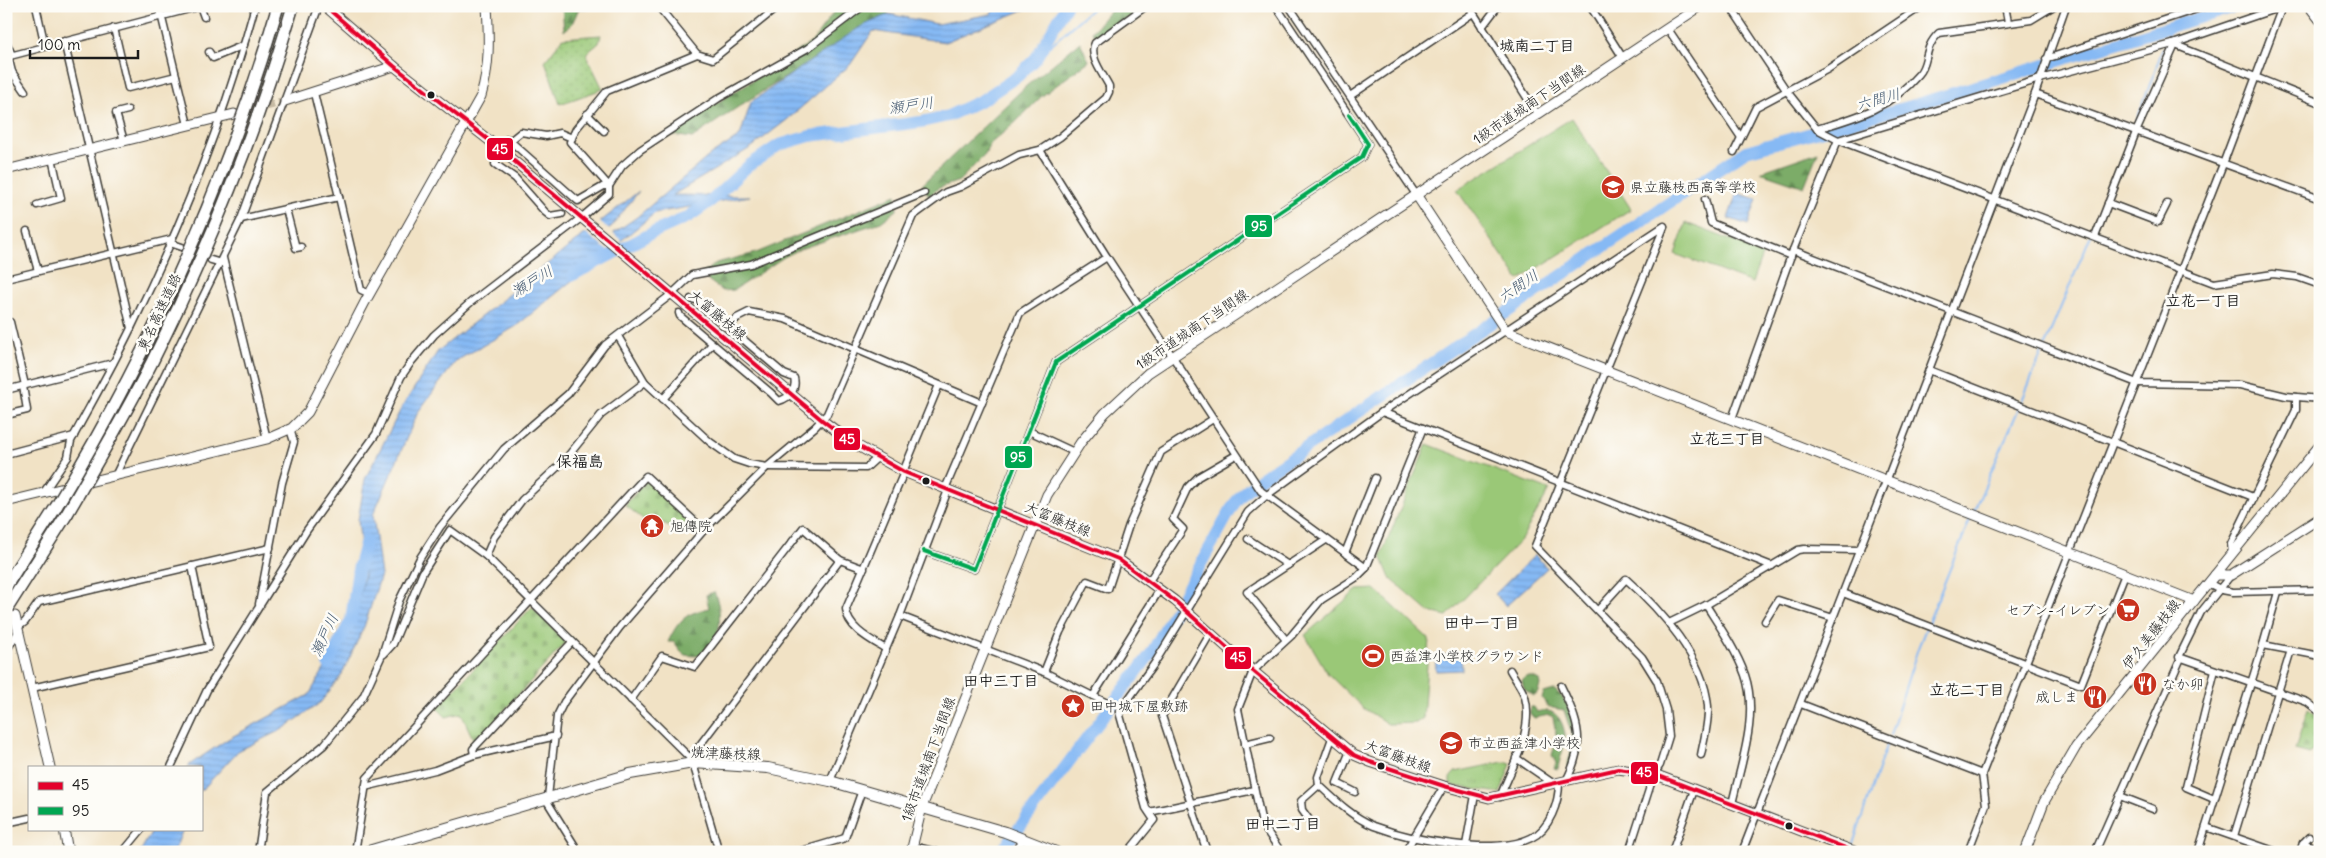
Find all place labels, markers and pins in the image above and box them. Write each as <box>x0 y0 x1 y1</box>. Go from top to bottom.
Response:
unlabelled marker <box>426 90 436 100</box>
school or university icon: 県立藤枝西高等学校 <box>1600 174 1626 200</box>
place label: 県立藤枝西高等学校 <box>1630 178 1756 196</box>
unlabelled marker <box>921 476 931 486</box>
temple icon: 旭傳院 <box>639 513 665 539</box>
place label: 旭傳院 <box>670 517 712 535</box>
supermarket icon: セブン-イレブン <box>2115 597 2141 623</box>
place label: セブン-イレブン <box>2006 601 2110 619</box>
sports icon: 西益津小学校グラウンド <box>1360 643 1386 669</box>
place label: 西益津小学校グラウンド <box>1390 647 1544 665</box>
restaurant icon: なか卯 <box>2132 671 2158 697</box>
place label: なか卯 <box>2162 675 2204 693</box>
restaurant icon: 成しま <box>2082 684 2108 710</box>
place label: 成しま <box>2036 688 2078 706</box>
place icon: 田中城下屋敷跡 <box>1060 693 1086 719</box>
place label: 田中城下屋敷跡 <box>1090 697 1188 715</box>
school or university icon: 市立西益津小学校 <box>1438 730 1464 756</box>
place label: 市立西益津小学校 <box>1468 734 1580 752</box>
unlabelled marker <box>1376 761 1386 771</box>
unlabelled marker <box>1784 821 1794 831</box>

